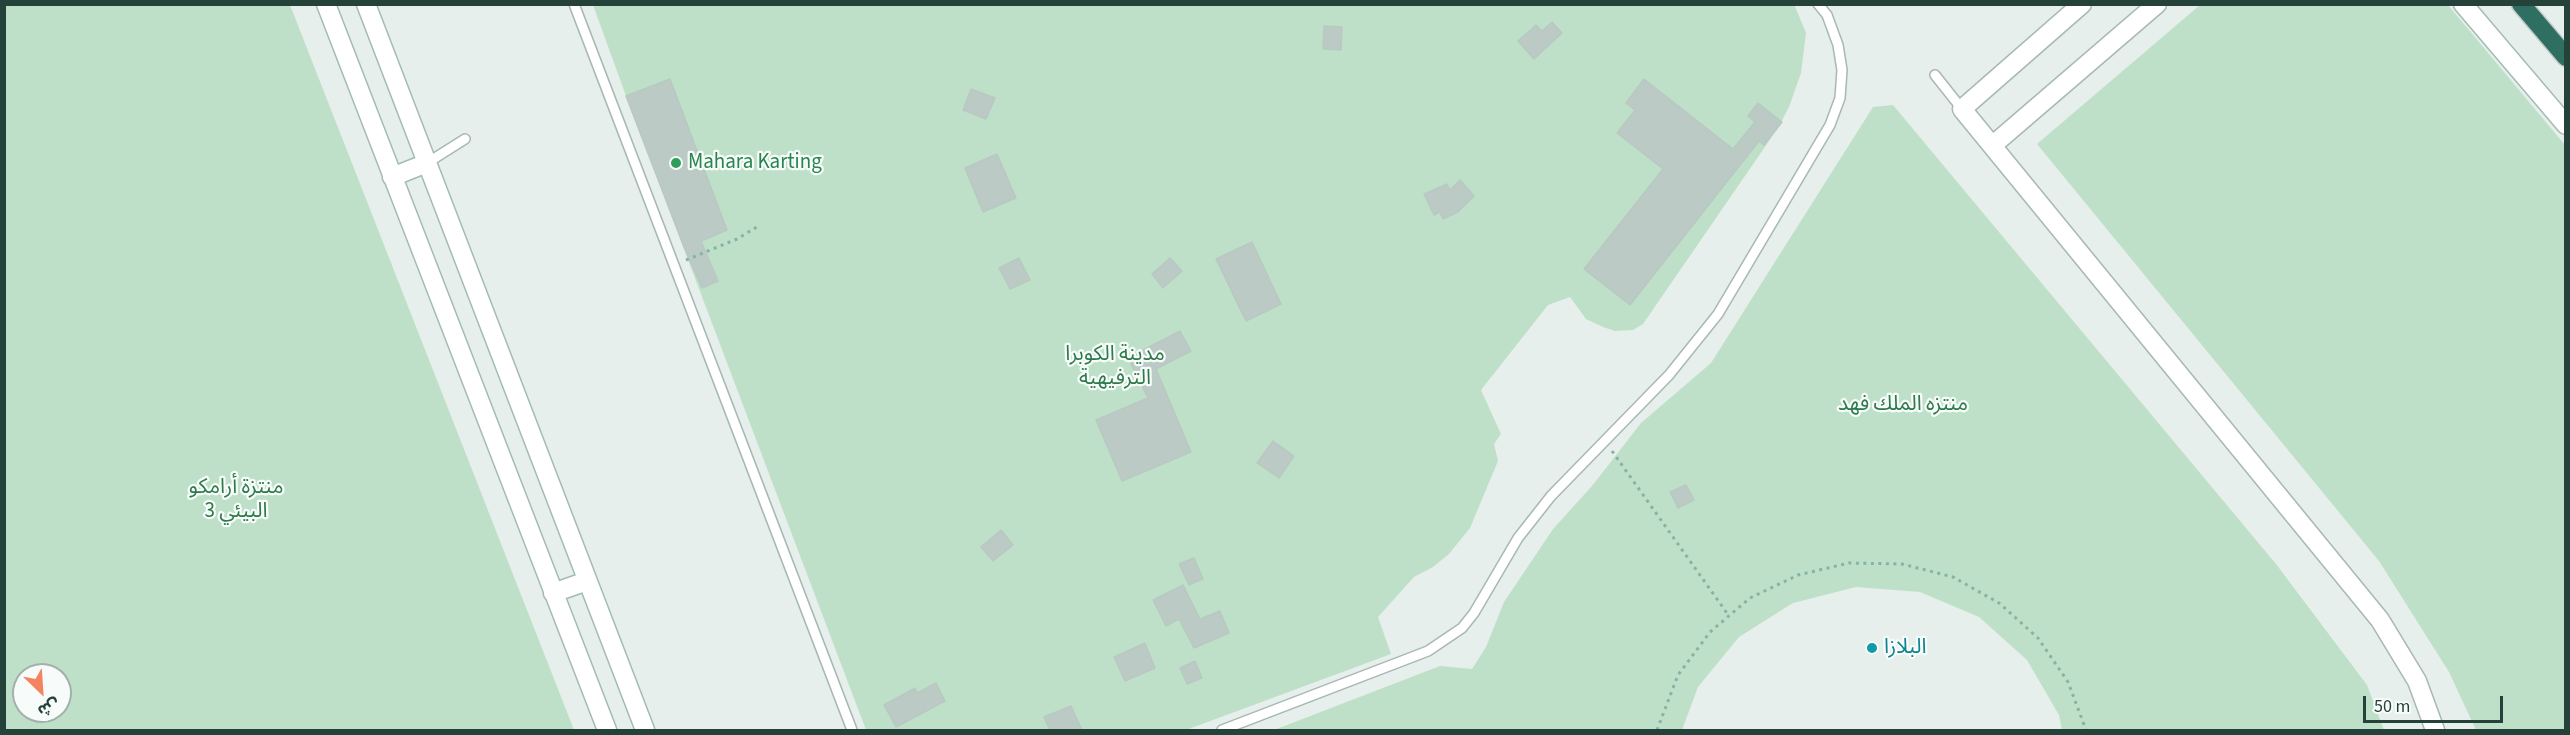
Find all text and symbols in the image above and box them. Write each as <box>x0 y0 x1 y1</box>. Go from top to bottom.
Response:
place label: Mahara Karting <box>688 150 822 176</box>
marker: Mahara Karting <box>669 156 683 170</box>
park label: مدينة الكوبرا الترفيهية <box>1065 342 1165 392</box>
park label: منتزه الملك فهد <box>1838 392 1968 418</box>
park label: منتزة أرامكو البيئي 3 <box>189 475 283 525</box>
place label: البلازا <box>1884 635 1926 661</box>
marker: البلازا <box>1865 641 1879 655</box>
north arrow <box>12 663 72 723</box>
scale bar <box>2366 684 2506 722</box>
text: ش <box>34 693 63 722</box>
text: 50 m <box>2374 694 2410 719</box>

